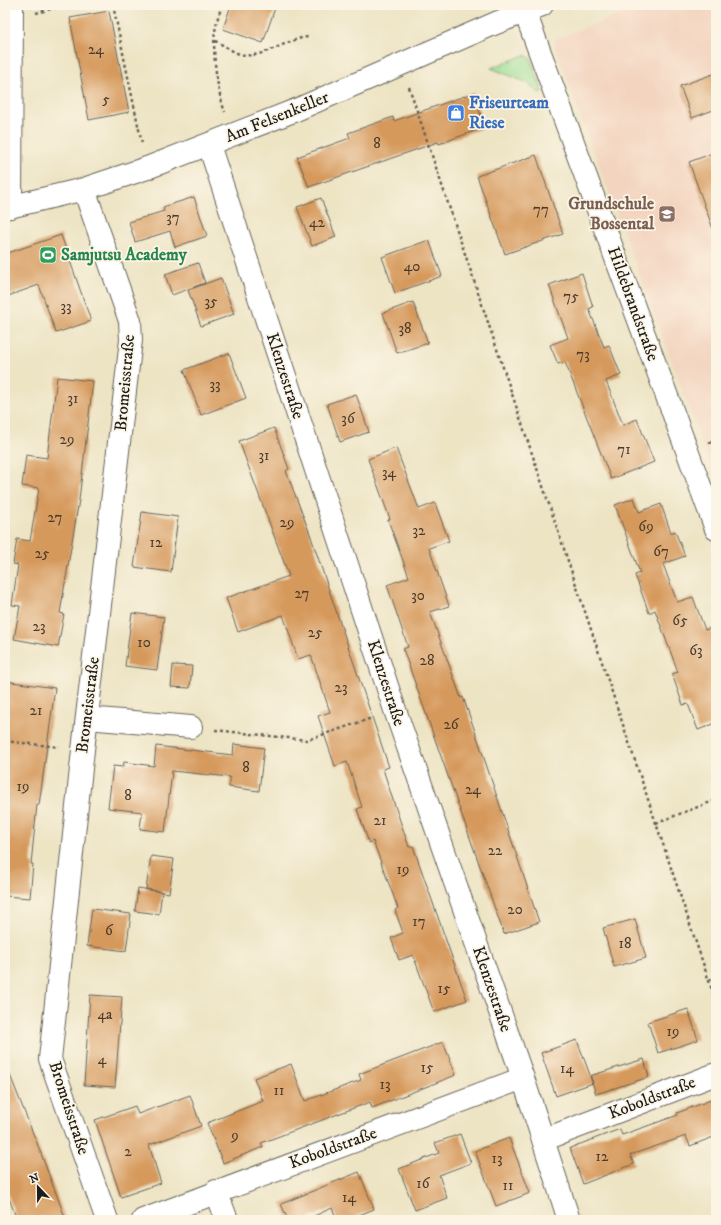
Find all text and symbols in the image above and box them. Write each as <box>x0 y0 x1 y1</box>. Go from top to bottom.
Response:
house number: 24 <box>88 40 104 59</box>
street label: Am Felsenkeller <box>222 86 333 148</box>
house number: 5 <box>102 90 110 109</box>
place label: Friseurteam Riese <box>469 92 549 134</box>
shop icon: Friseurteam Riese <box>446 103 466 123</box>
house number: 8 <box>373 134 381 153</box>
place label: Grundschule Bossental <box>568 193 655 235</box>
house number: 77 <box>533 200 549 219</box>
school or university icon: Grundschule Bossental <box>657 204 677 224</box>
house number: 37 <box>166 208 180 227</box>
house number: 42 <box>309 213 326 232</box>
place label: Samjutsu Academy <box>61 244 188 266</box>
street label: Hildebrandstraße <box>602 244 664 364</box>
sports icon: Samjutsu Academy <box>38 245 58 265</box>
house number: 40 <box>404 257 420 276</box>
house number: 75 <box>563 287 579 306</box>
house number: 35 <box>204 292 218 311</box>
house number: 33 <box>60 297 72 316</box>
house number: 38 <box>398 319 412 338</box>
street label: Klenzestraße <box>261 330 309 422</box>
street label: Bromeisstraße <box>110 334 140 432</box>
house number: 73 <box>576 345 590 364</box>
house number: 33 <box>209 375 221 394</box>
house number: 31 <box>67 389 79 408</box>
house number: 36 <box>341 409 356 428</box>
house number: 29 <box>60 430 74 449</box>
house number: 71 <box>617 440 631 459</box>
house number: 31 <box>258 446 270 465</box>
house number: 34 <box>382 463 396 482</box>
house number: 27 <box>48 508 63 527</box>
house number: 29 <box>280 513 294 532</box>
house number: 69 <box>638 517 654 536</box>
house number: 32 <box>413 521 426 540</box>
house number: 12 <box>150 533 163 552</box>
house number: 67 <box>653 542 669 561</box>
house number: 25 <box>35 544 50 563</box>
house number: 27 <box>295 584 310 603</box>
house number: 30 <box>411 586 425 605</box>
house number: 65 <box>672 611 688 630</box>
house number: 23 <box>33 617 45 636</box>
house number: 25 <box>308 623 323 642</box>
house number: 10 <box>137 633 151 652</box>
street label: Klenzestraße <box>362 637 410 729</box>
house number: 63 <box>689 641 703 660</box>
house number: 28 <box>420 651 434 670</box>
street label: Bromeisstraße <box>71 655 105 755</box>
house number: 23 <box>335 678 347 697</box>
house number: 21 <box>30 701 42 720</box>
house number: 26 <box>443 715 460 734</box>
house number: 8 <box>242 758 250 777</box>
house number: 19 <box>17 777 29 796</box>
house number: 24 <box>465 780 481 799</box>
house number: 8 <box>124 786 132 805</box>
house number: 21 <box>374 811 386 830</box>
house number: 22 <box>488 841 503 860</box>
house number: 19 <box>397 860 409 879</box>
house number: 20 <box>507 900 523 919</box>
house number: 17 <box>412 912 426 931</box>
house number: 6 <box>105 921 114 940</box>
house number: 18 <box>618 934 632 953</box>
street label: Klenzestraße <box>467 943 517 1035</box>
house number: 15 <box>438 979 451 998</box>
house number: 4a <box>97 1005 113 1024</box>
house number: 19 <box>667 1022 679 1041</box>
house number: 4 <box>98 1050 107 1069</box>
street label: Bromeisstraße <box>44 1058 94 1158</box>
house number: 15 <box>421 1058 434 1077</box>
house number: 14 <box>560 1059 574 1078</box>
street label: Koboldstraße <box>605 1071 699 1125</box>
house number: 13 <box>379 1075 391 1094</box>
house number: 11 <box>273 1081 285 1100</box>
street label: Koboldstraße <box>286 1122 380 1174</box>
house number: 9 <box>230 1126 239 1145</box>
house number: 2 <box>124 1142 132 1161</box>
house number: 12 <box>596 1147 609 1166</box>
house number: 13 <box>491 1149 503 1168</box>
north arrow <box>18 1167 58 1207</box>
text: N <box>28 1170 41 1187</box>
house number: 16 <box>416 1174 431 1193</box>
house number: 11 <box>502 1176 514 1195</box>
house number: 14 <box>342 1188 356 1207</box>

